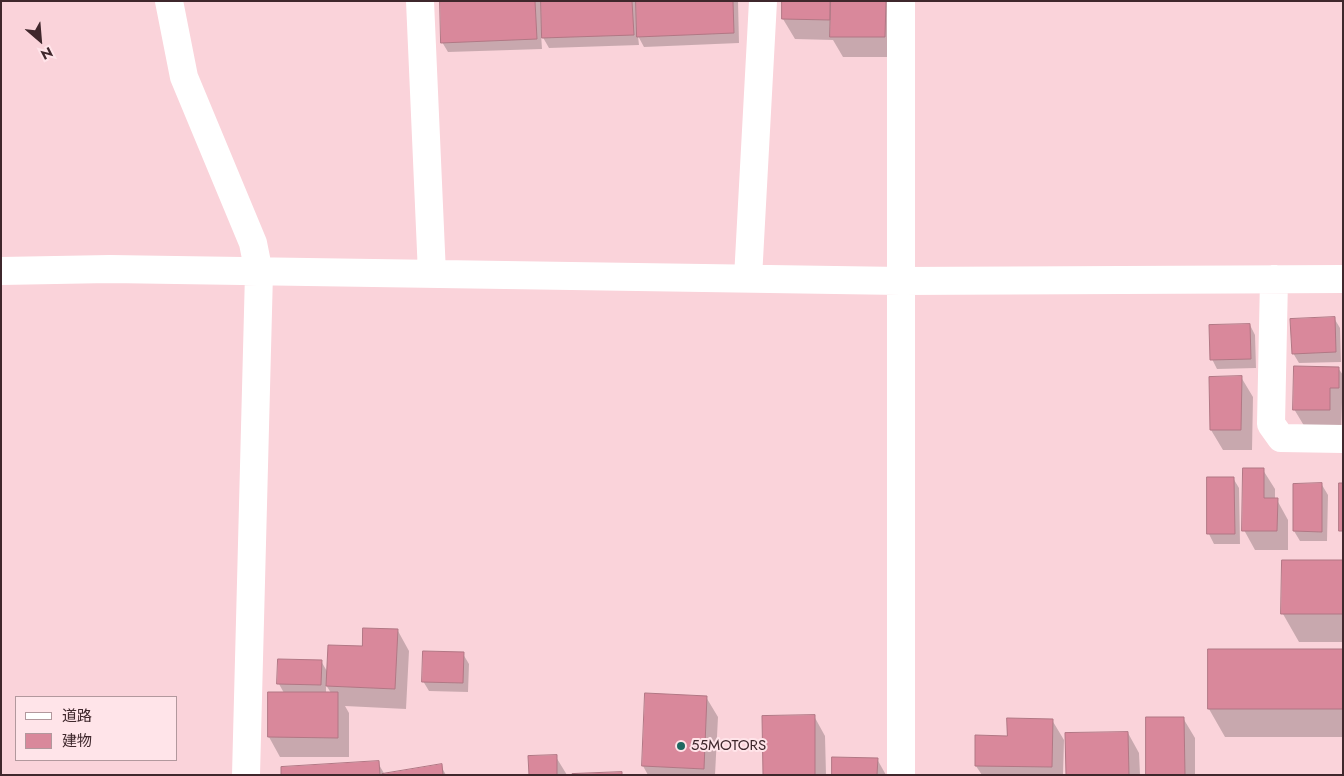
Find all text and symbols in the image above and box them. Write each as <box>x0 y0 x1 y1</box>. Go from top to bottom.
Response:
north arrow <box>15 15 65 65</box>
text: N <box>37 42 56 65</box>
legend <box>15 696 178 761</box>
text: 道路 <box>62 705 92 727</box>
text: 建物 <box>62 730 92 752</box>
place label: 55MOTORS <box>691 737 766 755</box>
marker: 55MOTORS <box>675 740 687 752</box>

